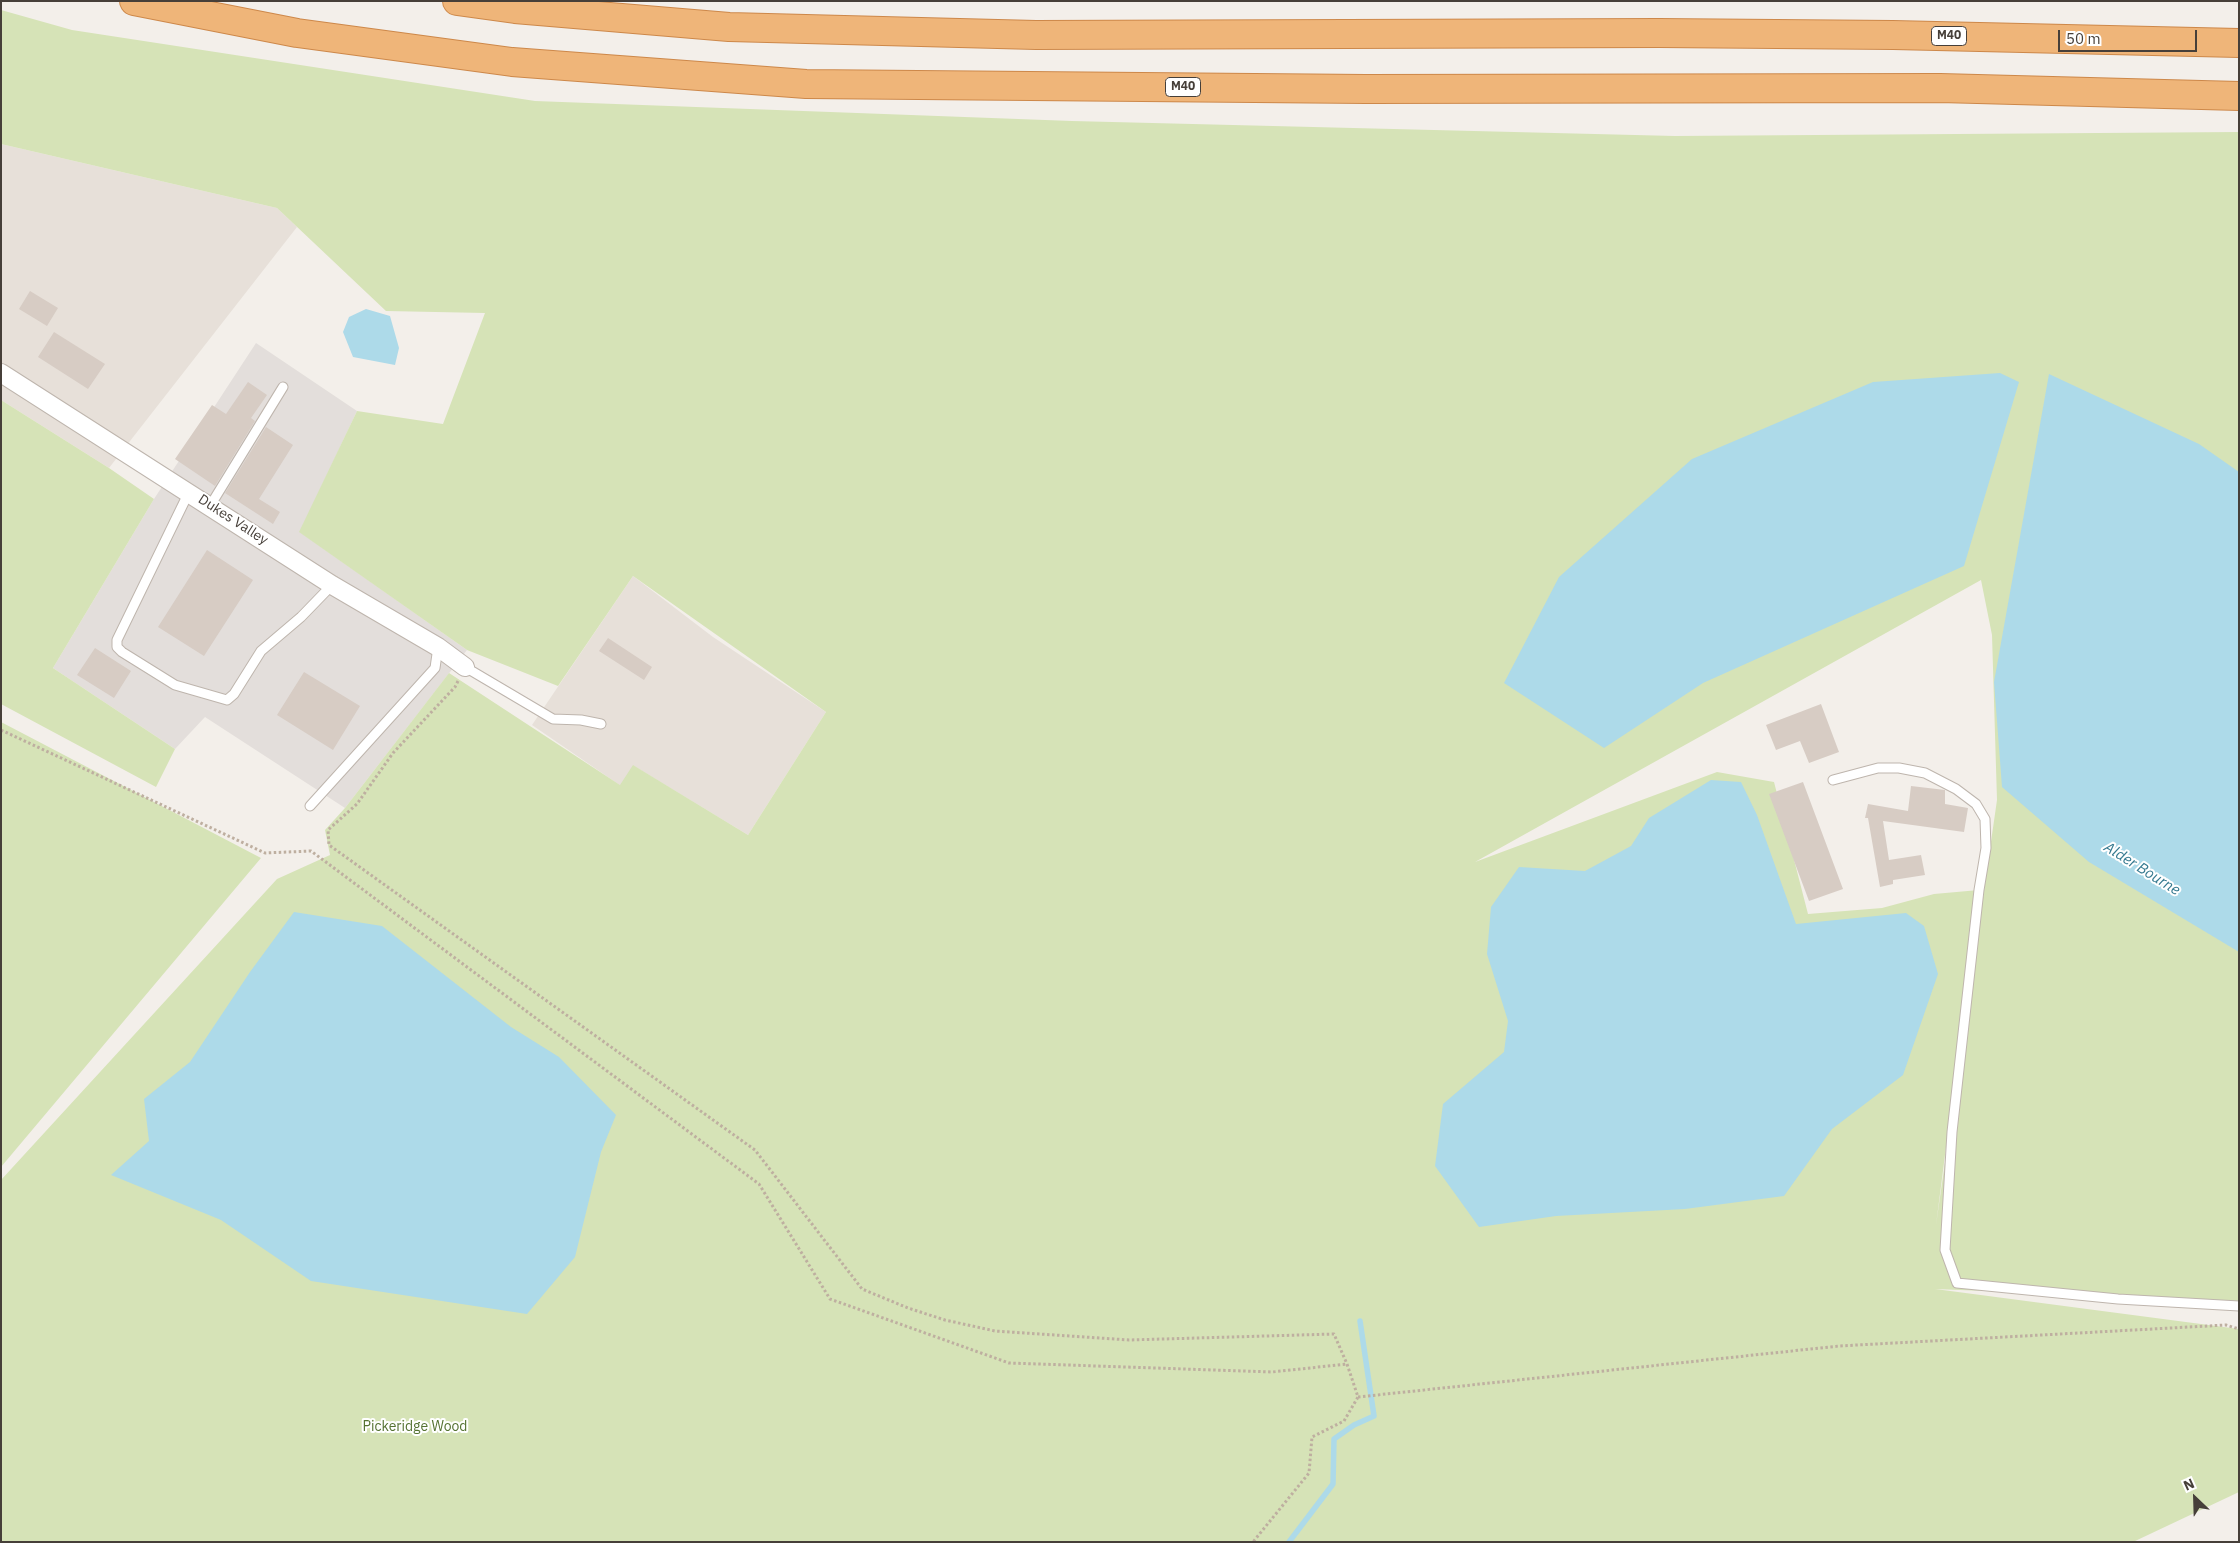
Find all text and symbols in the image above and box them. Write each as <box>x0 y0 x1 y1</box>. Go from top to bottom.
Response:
scale bar <box>2060 20 2199 52</box>
road number: M40 <box>1932 27 1966 46</box>
text: 50 m <box>2066 29 2101 48</box>
road number: M40 <box>1166 77 1200 96</box>
street label: Dukes Valley <box>195 491 271 549</box>
water label: Alder Bourne <box>2101 838 2183 900</box>
park label: Pickeridge Wood <box>363 1419 467 1435</box>
north arrow <box>2170 1473 2220 1523</box>
text: N <box>2181 1474 2197 1495</box>

